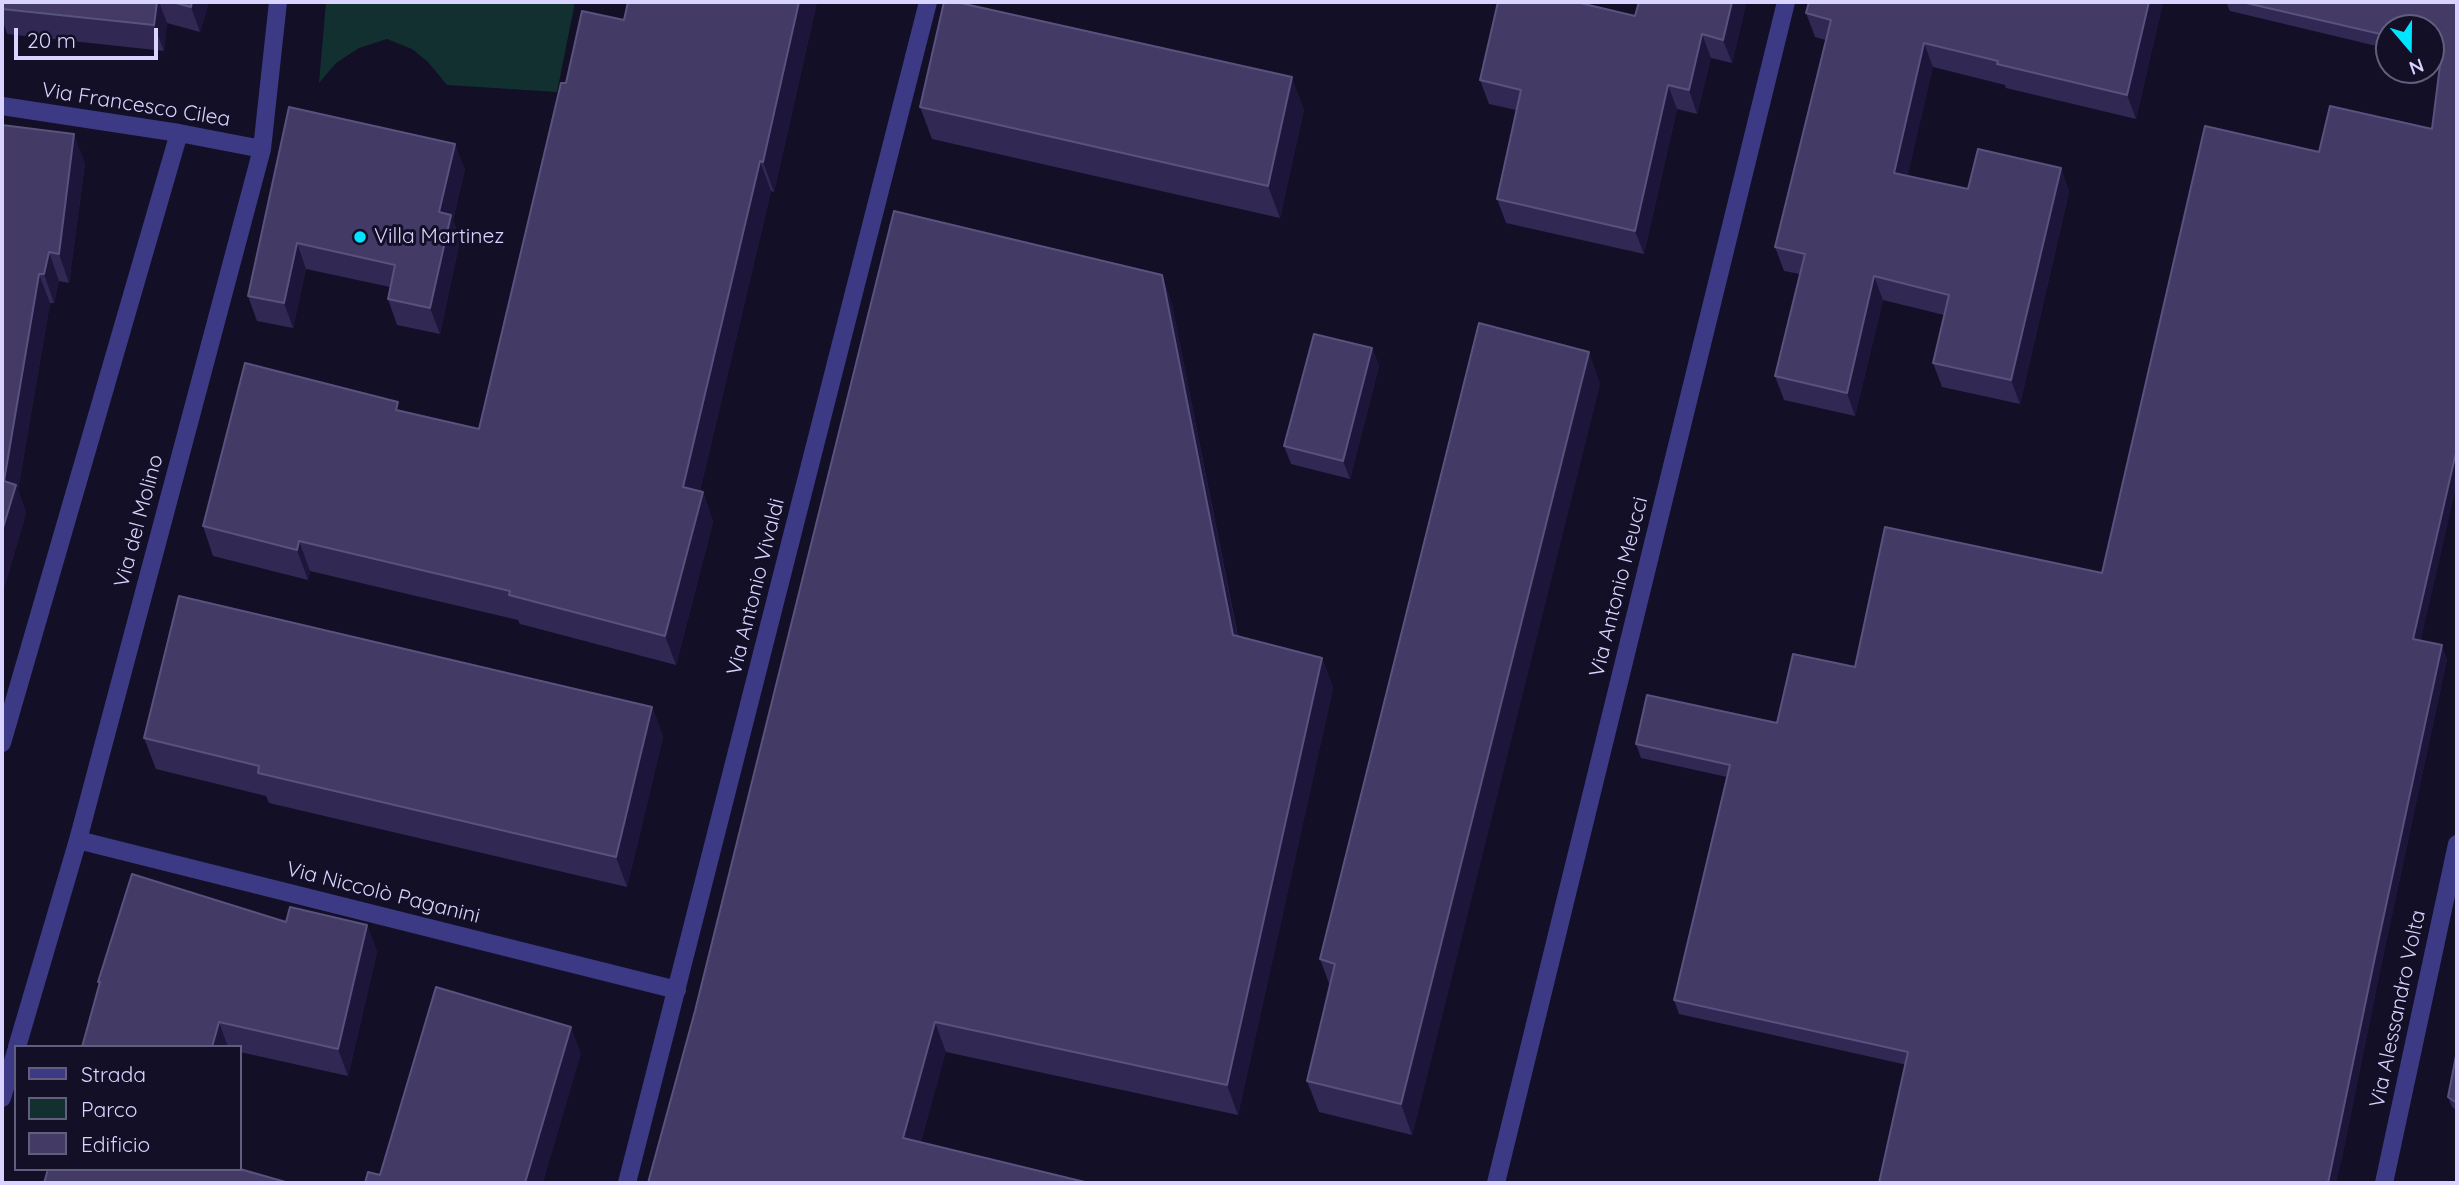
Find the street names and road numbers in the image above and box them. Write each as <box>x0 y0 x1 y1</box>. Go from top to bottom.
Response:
street label: Via Francesco Cilea <box>40 78 232 132</box>
street label: Via del Molino <box>109 452 169 590</box>
street label: Via Antonio Meucci <box>1584 494 1654 680</box>
street label: Via Antonio Vivaldi <box>722 496 790 678</box>
street label: Via Niccolò Paganini <box>284 857 482 929</box>
street label: Via Alessandro Volta <box>2365 908 2431 1110</box>

